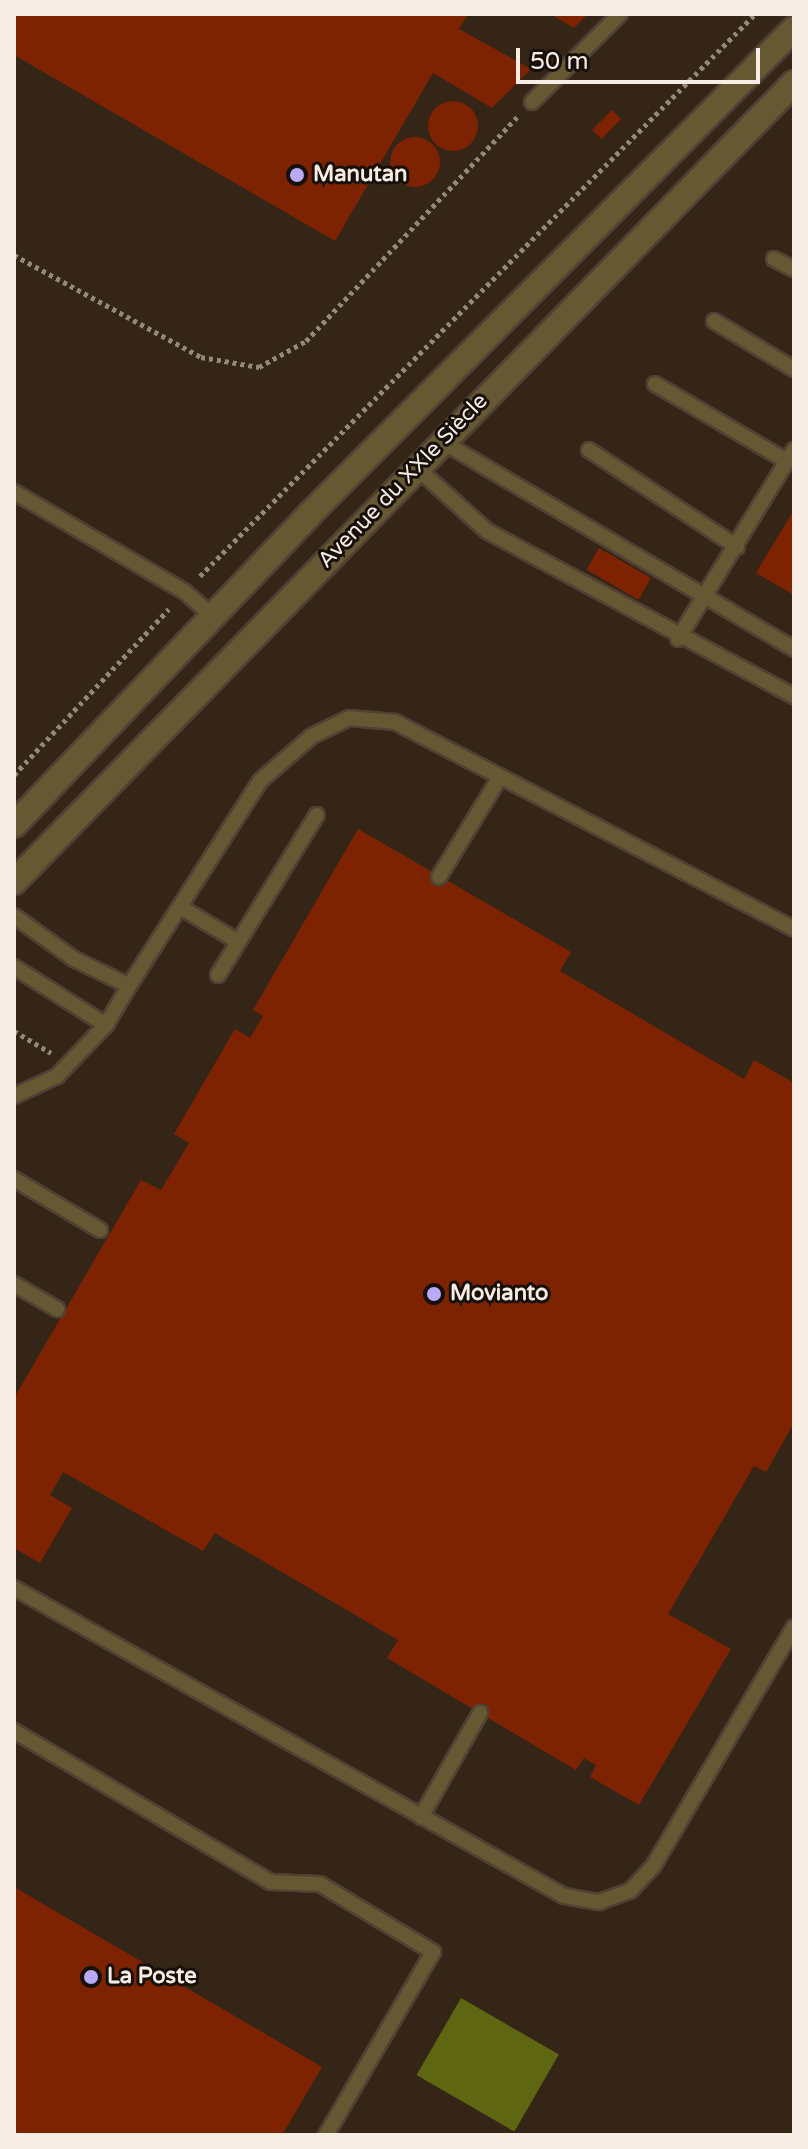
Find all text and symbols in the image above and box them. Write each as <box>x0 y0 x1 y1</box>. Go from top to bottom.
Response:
scale bar <box>520 32 764 82</box>
text: 50 m <box>530 47 588 76</box>
place label: Manutan <box>313 162 407 188</box>
marker: Manutan <box>288 166 306 184</box>
street label: Avenue du XXIe Siècle <box>313 388 493 574</box>
place label: Movianto <box>450 1281 548 1307</box>
marker: Movianto <box>425 1285 443 1303</box>
place label: La Poste <box>107 1964 197 1990</box>
marker: La Poste <box>82 1968 100 1986</box>

